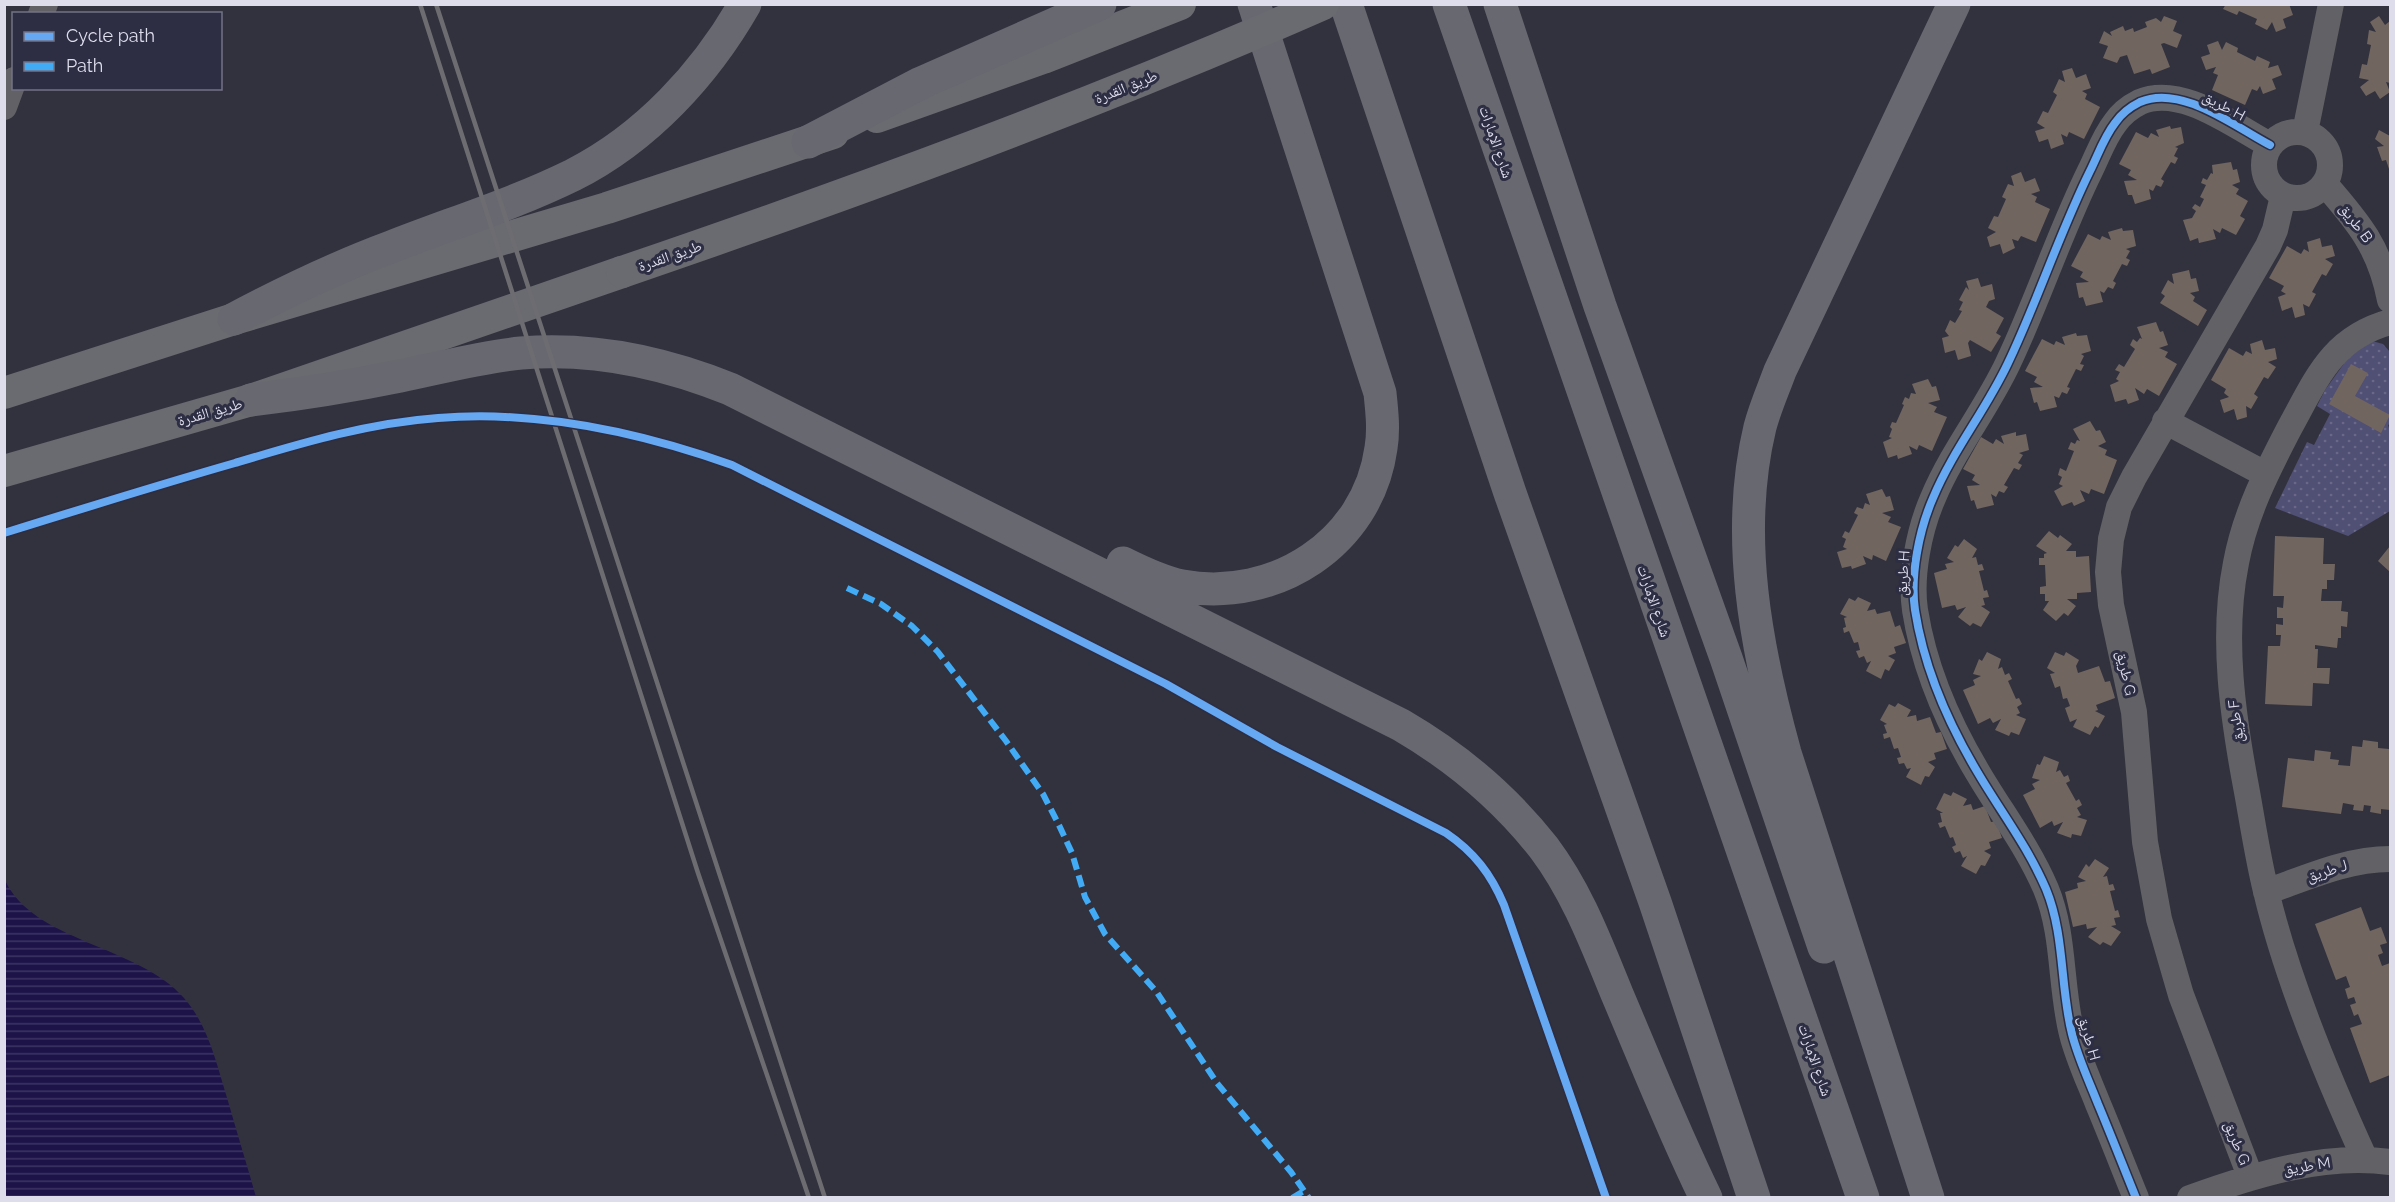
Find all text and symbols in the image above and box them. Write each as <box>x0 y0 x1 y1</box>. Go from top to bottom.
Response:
legend <box>12 12 222 90</box>
text: Cycle path <box>66 25 155 46</box>
text: Path <box>66 55 103 76</box>
street label: طريق القدرة <box>1092 66 1160 109</box>
street label: طريق H <box>2199 87 2248 126</box>
street label: شارع الإمارات <box>1474 103 1517 181</box>
street label: طريق B <box>2335 200 2376 247</box>
street label: طريق القدرة <box>636 237 705 276</box>
street label: طريق القدرة <box>176 394 245 431</box>
street label: طريق H <box>1892 550 1915 596</box>
street label: شارع الإمارات <box>1632 562 1675 640</box>
street label: طريق G <box>2112 649 2140 697</box>
street label: طريق F <box>2224 698 2249 744</box>
street label: طريق J <box>2304 856 2350 887</box>
street label: طريق H <box>2073 1014 2104 1063</box>
street label: شارع الإمارات <box>1793 1021 1836 1099</box>
street label: طريق G <box>2219 1119 2254 1168</box>
street label: طريق M <box>2282 1153 2332 1180</box>

